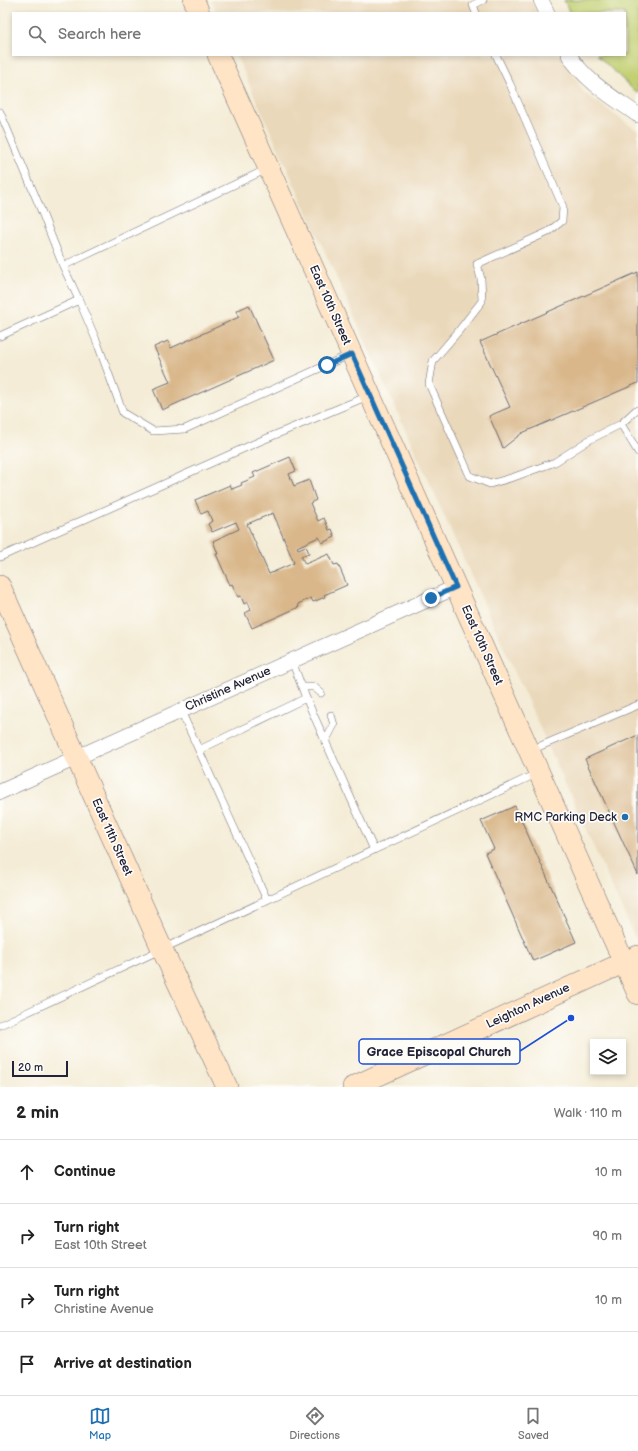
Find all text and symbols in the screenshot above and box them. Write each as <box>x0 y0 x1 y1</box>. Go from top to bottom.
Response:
search box <box>12 12 626 56</box>
icon: search <box>26 23 48 45</box>
text: Search here <box>58 25 141 44</box>
street label: East 10th Street <box>306 263 354 347</box>
route start <box>318 356 336 374</box>
route end <box>422 589 440 607</box>
street label: East 10th Street <box>458 603 506 687</box>
street label: Christine Avenue <box>183 663 273 715</box>
street label: East 11th Street <box>88 796 136 878</box>
place label: RMC Parking Deck <box>515 810 617 825</box>
marker: RMC Parking Deck <box>620 812 630 822</box>
street label: Leighton Avenue <box>484 980 572 1032</box>
callout: Grace Episcopal Church <box>359 1039 520 1064</box>
map controls <box>590 1039 626 1075</box>
button: layers <box>590 1039 626 1075</box>
text: Grace Episcopal Church <box>367 1044 511 1060</box>
scale bar <box>12 1059 68 1078</box>
text: 20 m <box>18 1061 43 1074</box>
text: 2 min <box>16 1103 59 1123</box>
text: Walk · 110 m <box>554 1105 622 1121</box>
icon: ahead <box>16 1161 38 1183</box>
text: Continue <box>54 1162 116 1181</box>
text: 10 m <box>595 1164 622 1180</box>
text: Turn right <box>54 1218 119 1237</box>
icon: right <box>16 1225 38 1247</box>
text: 90 m <box>593 1228 622 1244</box>
text: East 10th Street <box>54 1237 147 1253</box>
text: Turn right <box>54 1282 119 1301</box>
icon: right <box>16 1289 38 1311</box>
text: 10 m <box>595 1292 622 1308</box>
text: Christine Avenue <box>54 1301 154 1317</box>
icon: arrive <box>16 1353 38 1375</box>
text: Arrive at destination <box>54 1354 192 1373</box>
tab: Map <box>89 1405 111 1442</box>
tab: Directions <box>289 1405 340 1442</box>
tab: Saved <box>518 1405 549 1442</box>

